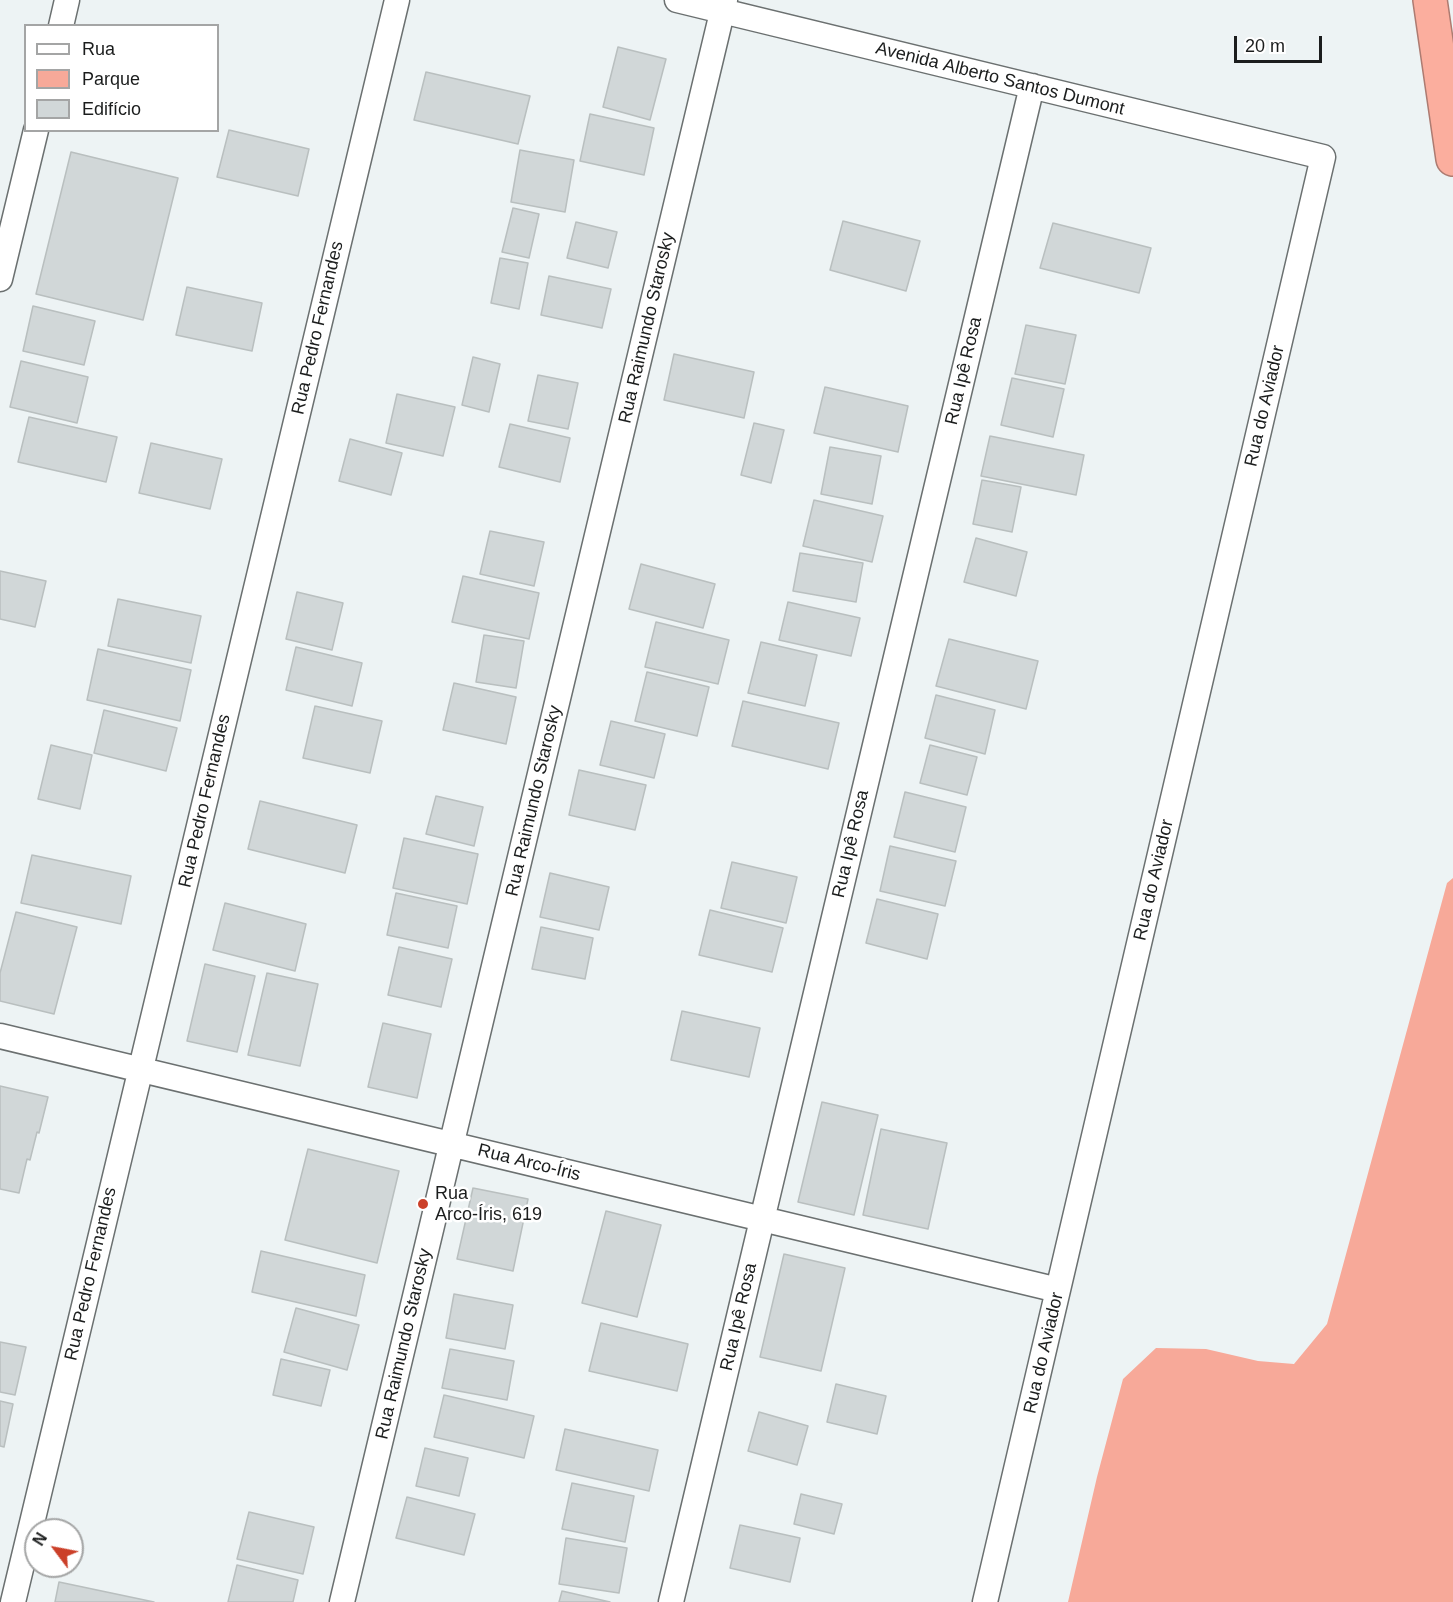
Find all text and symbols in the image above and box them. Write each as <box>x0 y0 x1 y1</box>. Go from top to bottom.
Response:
legend <box>24 24 219 132</box>
scale bar <box>1237 24 1326 62</box>
text: 20 m <box>1245 36 1285 56</box>
street label: Avenida Alberto Santos Dumont <box>873 38 1127 120</box>
text: Rua <box>82 39 115 59</box>
text: Parque <box>82 69 140 89</box>
text: Edifício <box>82 99 141 119</box>
street label: Rua Raimundo Starosky <box>615 231 679 425</box>
street label: Rua Pedro Fernandes <box>288 239 348 417</box>
street label: Rua Ipê Rosa <box>941 315 987 427</box>
street label: Rua do Aviador <box>1241 343 1289 469</box>
street label: Rua Raimundo Starosky <box>502 704 566 898</box>
street label: Rua Pedro Fernandes <box>175 712 235 890</box>
street label: Rua Ipê Rosa <box>828 788 874 900</box>
street label: Rua do Aviador <box>1130 817 1178 943</box>
street label: Rua Arco-Íris <box>475 1140 583 1186</box>
place label: Rua Arco-Íris, 619 <box>435 1183 542 1226</box>
street label: Rua Pedro Fernandes <box>61 1185 121 1363</box>
marker: Rua Arco-Íris, 619 <box>416 1197 430 1211</box>
street label: Rua Raimundo Starosky <box>372 1247 436 1441</box>
street label: Rua Ipê Rosa <box>716 1261 762 1373</box>
street label: Rua do Aviador <box>1020 1290 1068 1416</box>
north arrow <box>24 1518 84 1578</box>
text: N <box>30 1530 50 1549</box>

